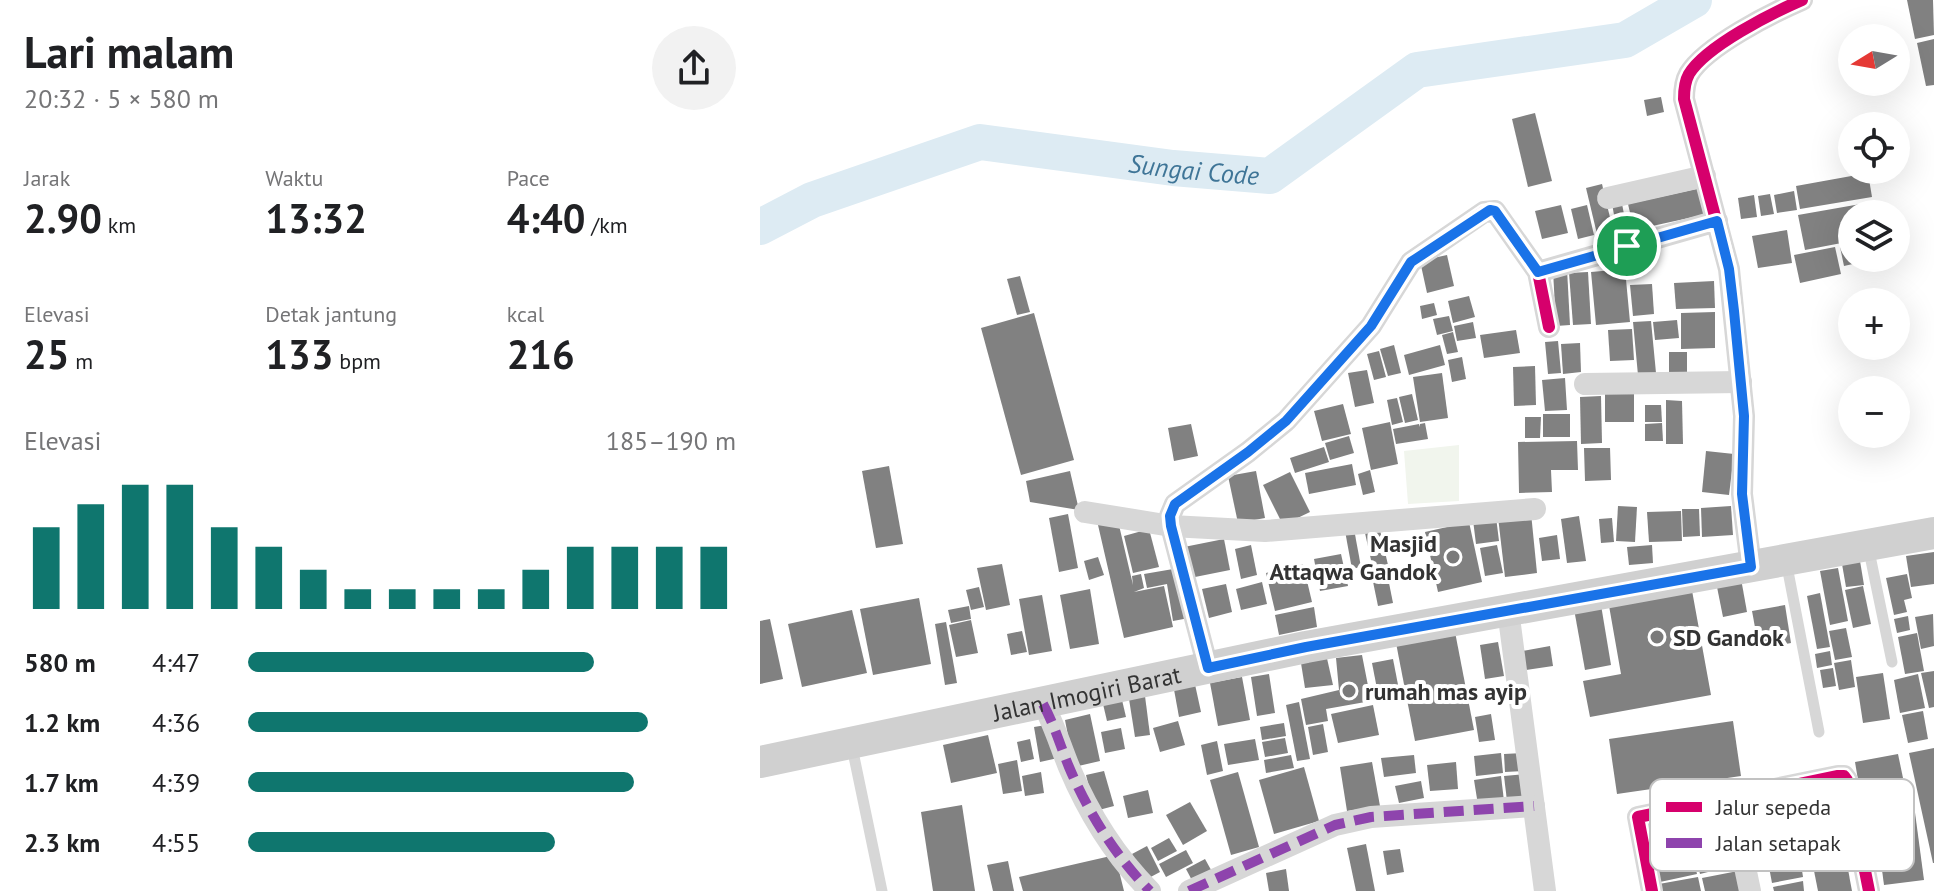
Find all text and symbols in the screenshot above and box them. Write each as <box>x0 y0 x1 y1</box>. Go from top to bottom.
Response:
text: Lari malam <box>24 23 234 80</box>
north arrow <box>1838 24 1910 96</box>
map controls <box>1838 24 1910 448</box>
button: share <box>652 26 736 110</box>
text: 20:32 · 5 × 580 m <box>24 82 219 115</box>
button: locate <box>1838 112 1910 184</box>
water label: Sungai Code <box>1127 146 1260 192</box>
text: Jarak <box>24 164 70 192</box>
text: Waktu <box>265 164 323 192</box>
text: Pace <box>507 164 550 192</box>
text: 2.90 <box>24 192 102 244</box>
text: 13:32 <box>265 192 367 244</box>
text: 4:40 <box>507 192 585 244</box>
button: layers <box>1838 200 1910 272</box>
text: km <box>102 211 136 239</box>
text: /km <box>585 211 628 239</box>
pin <box>1593 212 1661 280</box>
icon: arrive <box>1605 224 1649 268</box>
button: + <box>1838 288 1910 360</box>
text: Elevasi <box>24 300 90 328</box>
text: Detak jantung <box>265 300 397 328</box>
text: kcal <box>507 300 544 328</box>
text: 25 <box>24 328 69 380</box>
text: 133 <box>265 328 333 380</box>
text: 216 <box>507 328 575 380</box>
text: m <box>69 347 93 375</box>
text: bpm <box>333 347 381 375</box>
button: − <box>1838 376 1910 448</box>
text: Elevasi <box>24 424 102 457</box>
text: 185–190 m <box>606 424 736 457</box>
place label: Masjid Attaqwa Gandok <box>1270 528 1437 587</box>
marker: Masjid Attaqwa Gandok <box>1444 548 1462 566</box>
place label: SD Gandok <box>1673 622 1784 653</box>
marker: SD Gandok <box>1648 628 1666 646</box>
text: 580 m <box>24 646 96 679</box>
text: 4:47 <box>152 646 200 679</box>
street label: Jalan Imogiri Barat <box>989 658 1184 728</box>
place label: rumah mas ayip <box>1365 676 1527 707</box>
marker: rumah mas ayip <box>1340 682 1358 700</box>
text: 1.2 km <box>24 706 100 739</box>
text: 4:36 <box>152 706 200 739</box>
text: 1.7 km <box>24 766 99 799</box>
text: 4:39 <box>152 766 200 799</box>
legend <box>1650 779 1914 871</box>
text: Jalur sepeda <box>1715 793 1831 821</box>
text: 2.3 km <box>24 826 100 859</box>
text: 4:55 <box>152 826 200 859</box>
text: Jalan setapak <box>1715 829 1841 857</box>

